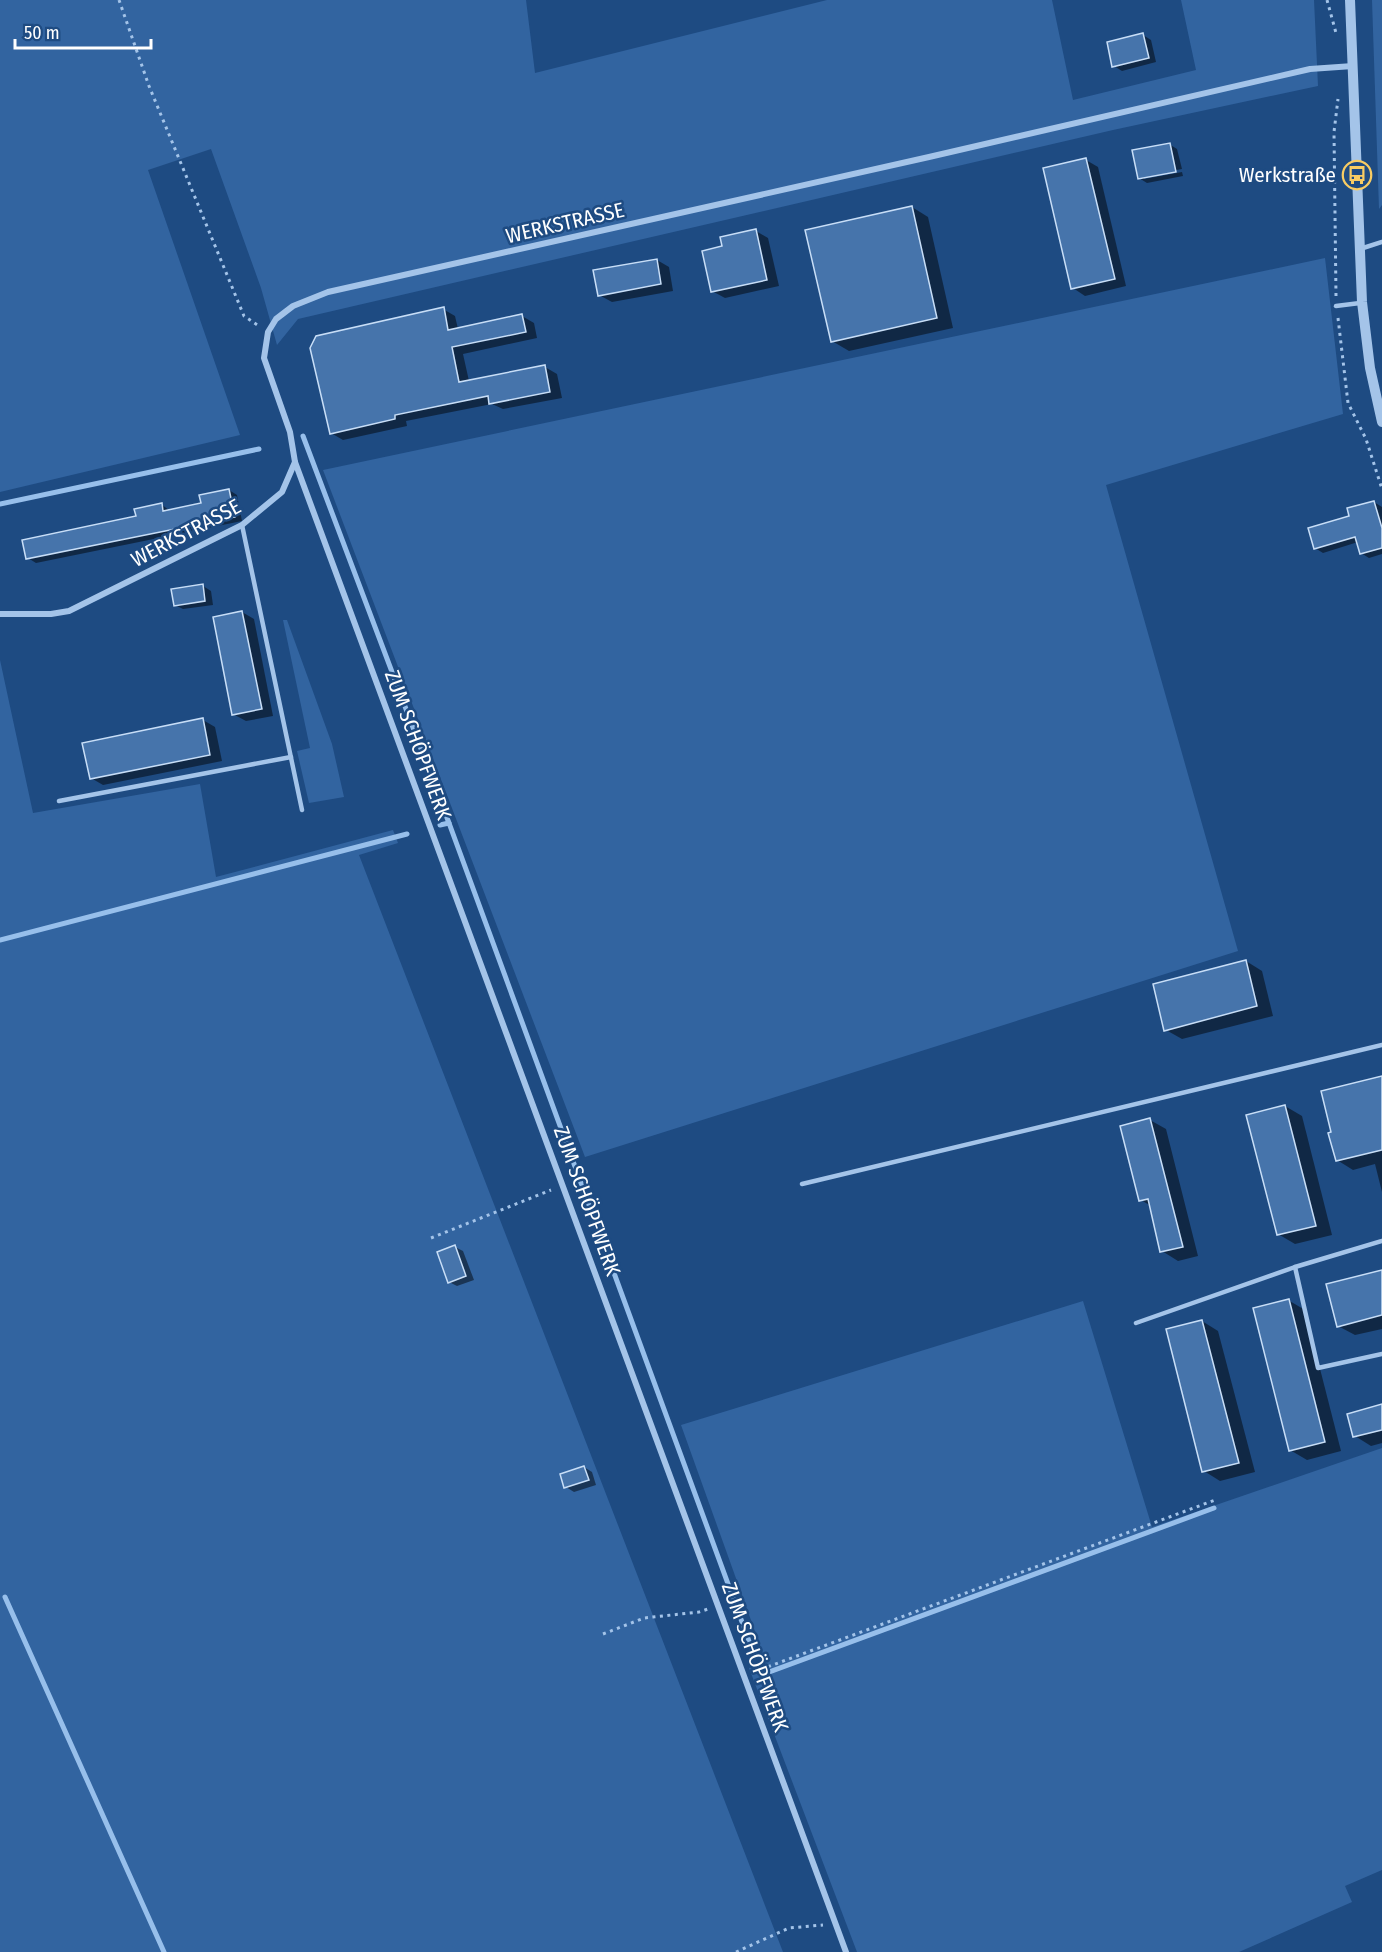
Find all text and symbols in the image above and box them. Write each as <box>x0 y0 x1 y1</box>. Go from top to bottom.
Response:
scale bar <box>15 12 152 50</box>
text: 50 m <box>24 22 60 44</box>
bus stop icon: Werkstraße <box>1341 159 1373 191</box>
place label: Werkstraße <box>1239 162 1336 188</box>
street label: WERKSTRASSE <box>503 197 627 249</box>
street label: WERKSTRASSE <box>127 493 245 573</box>
street label: ZUM SCHÖPFWERK <box>379 667 457 824</box>
street label: ZUM SCHÖPFWERK <box>548 1123 626 1280</box>
street label: ZUM SCHÖPFWERK <box>716 1579 794 1736</box>

